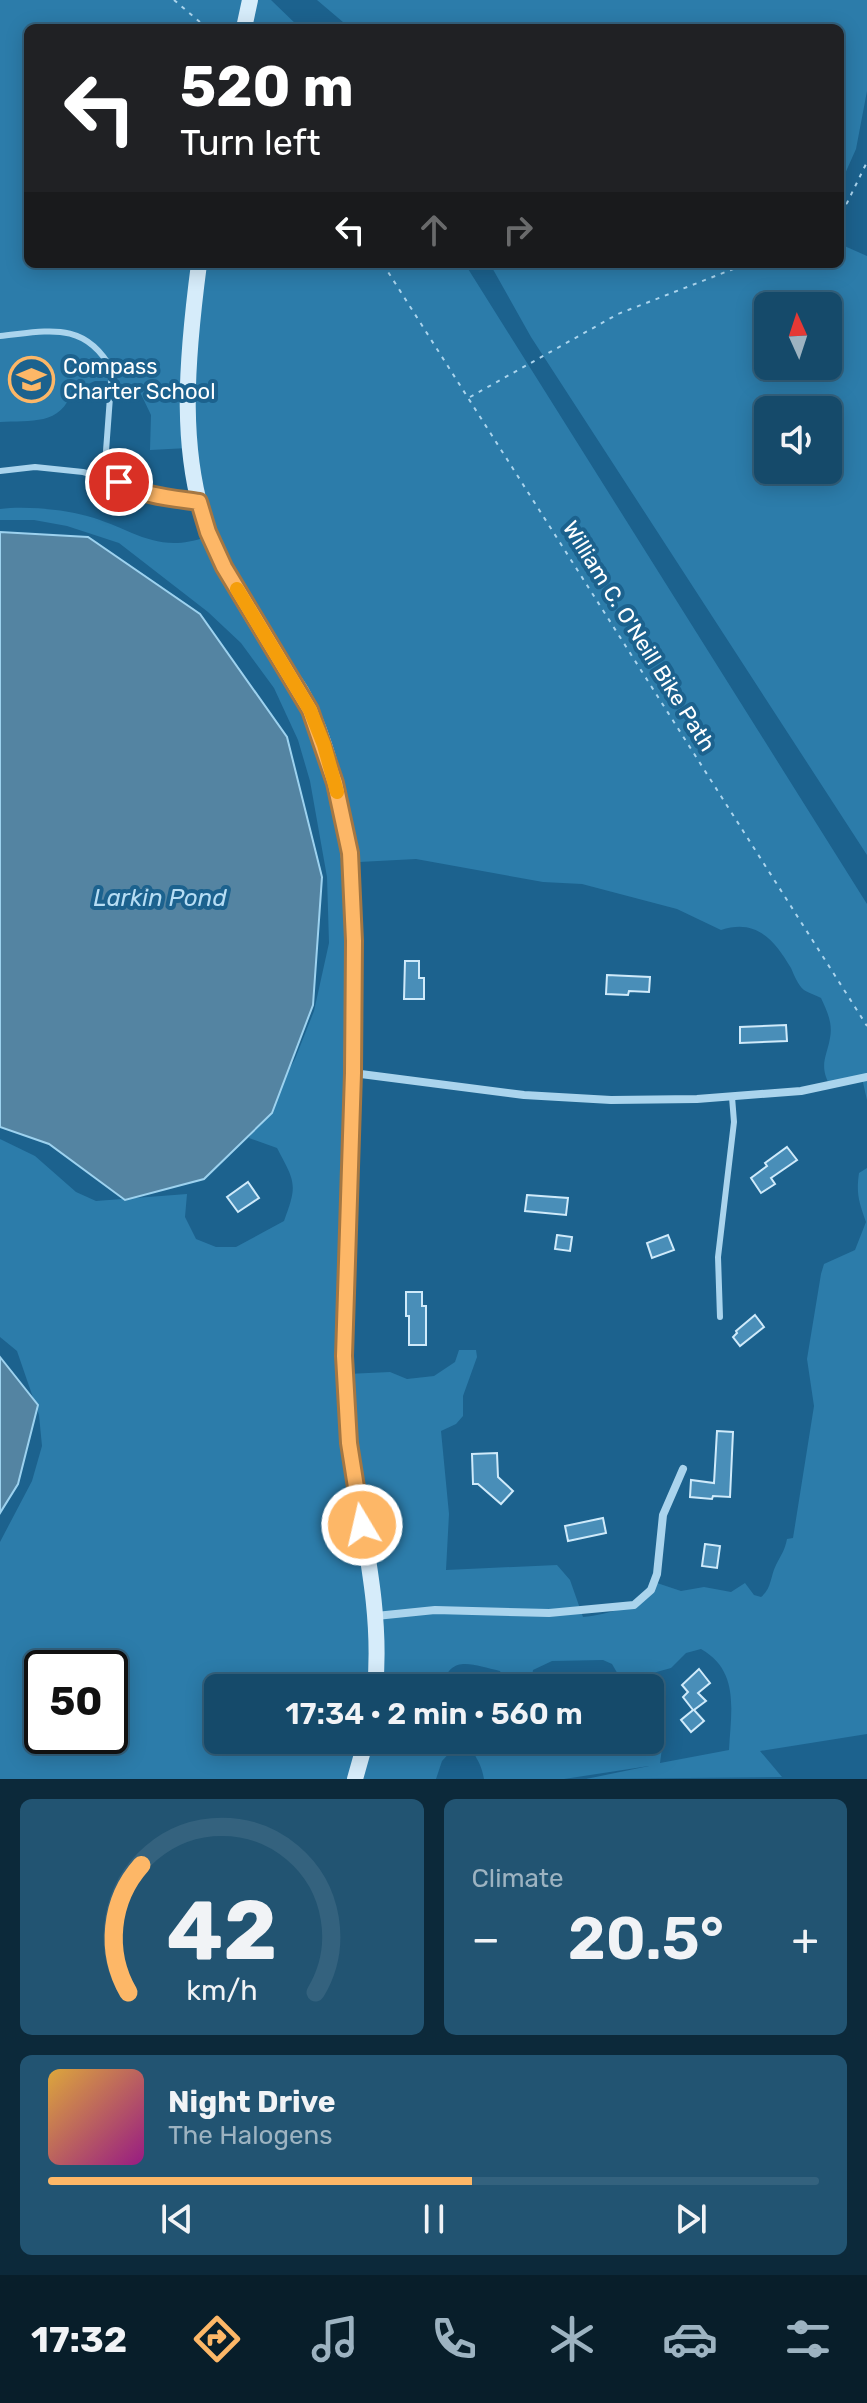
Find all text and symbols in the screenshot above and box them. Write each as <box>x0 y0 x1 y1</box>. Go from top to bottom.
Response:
text: 520 m <box>180 54 354 120</box>
icon: left <box>48 56 152 160</box>
text: Turn left <box>180 121 321 164</box>
icon: left <box>328 208 372 252</box>
icon: ahead <box>412 208 456 252</box>
icon: right <box>496 208 540 252</box>
north arrow <box>754 292 842 380</box>
map controls <box>754 292 842 484</box>
place label: Compass Charter School <box>63 353 216 405</box>
school or university icon: Compass Charter School <box>8 355 56 403</box>
button: sound <box>754 396 842 484</box>
pin <box>85 448 153 516</box>
icon: arrive <box>97 460 141 504</box>
street label: William C. O'Neill Bike Path <box>557 516 721 756</box>
water label: Larkin Pond <box>93 884 227 912</box>
position arrow <box>320 1483 404 1567</box>
speed limit sign: 50 <box>24 1650 128 1754</box>
text: 17:34 · 2 min · 560 m <box>285 1696 583 1732</box>
text: Climate <box>472 1863 564 1894</box>
text: 42 <box>166 1881 277 1980</box>
text: 20.5° <box>568 1903 724 1974</box>
text: − <box>472 1913 500 1965</box>
text: + <box>792 1913 819 1965</box>
text: km/h <box>186 1973 257 2007</box>
text: Night Drive <box>168 2084 336 2120</box>
text: The Halogens <box>168 2120 333 2151</box>
icon: previous <box>155 2197 199 2241</box>
icon: pause <box>412 2197 456 2241</box>
icon: next <box>669 2197 713 2241</box>
icon: directions <box>189 2311 245 2367</box>
icon: music <box>307 2311 363 2367</box>
icon: phone <box>426 2311 482 2367</box>
icon: climate <box>544 2311 600 2367</box>
icon: car <box>662 2311 718 2367</box>
icon: filters <box>780 2311 836 2367</box>
text: 17:32 <box>31 2318 127 2361</box>

